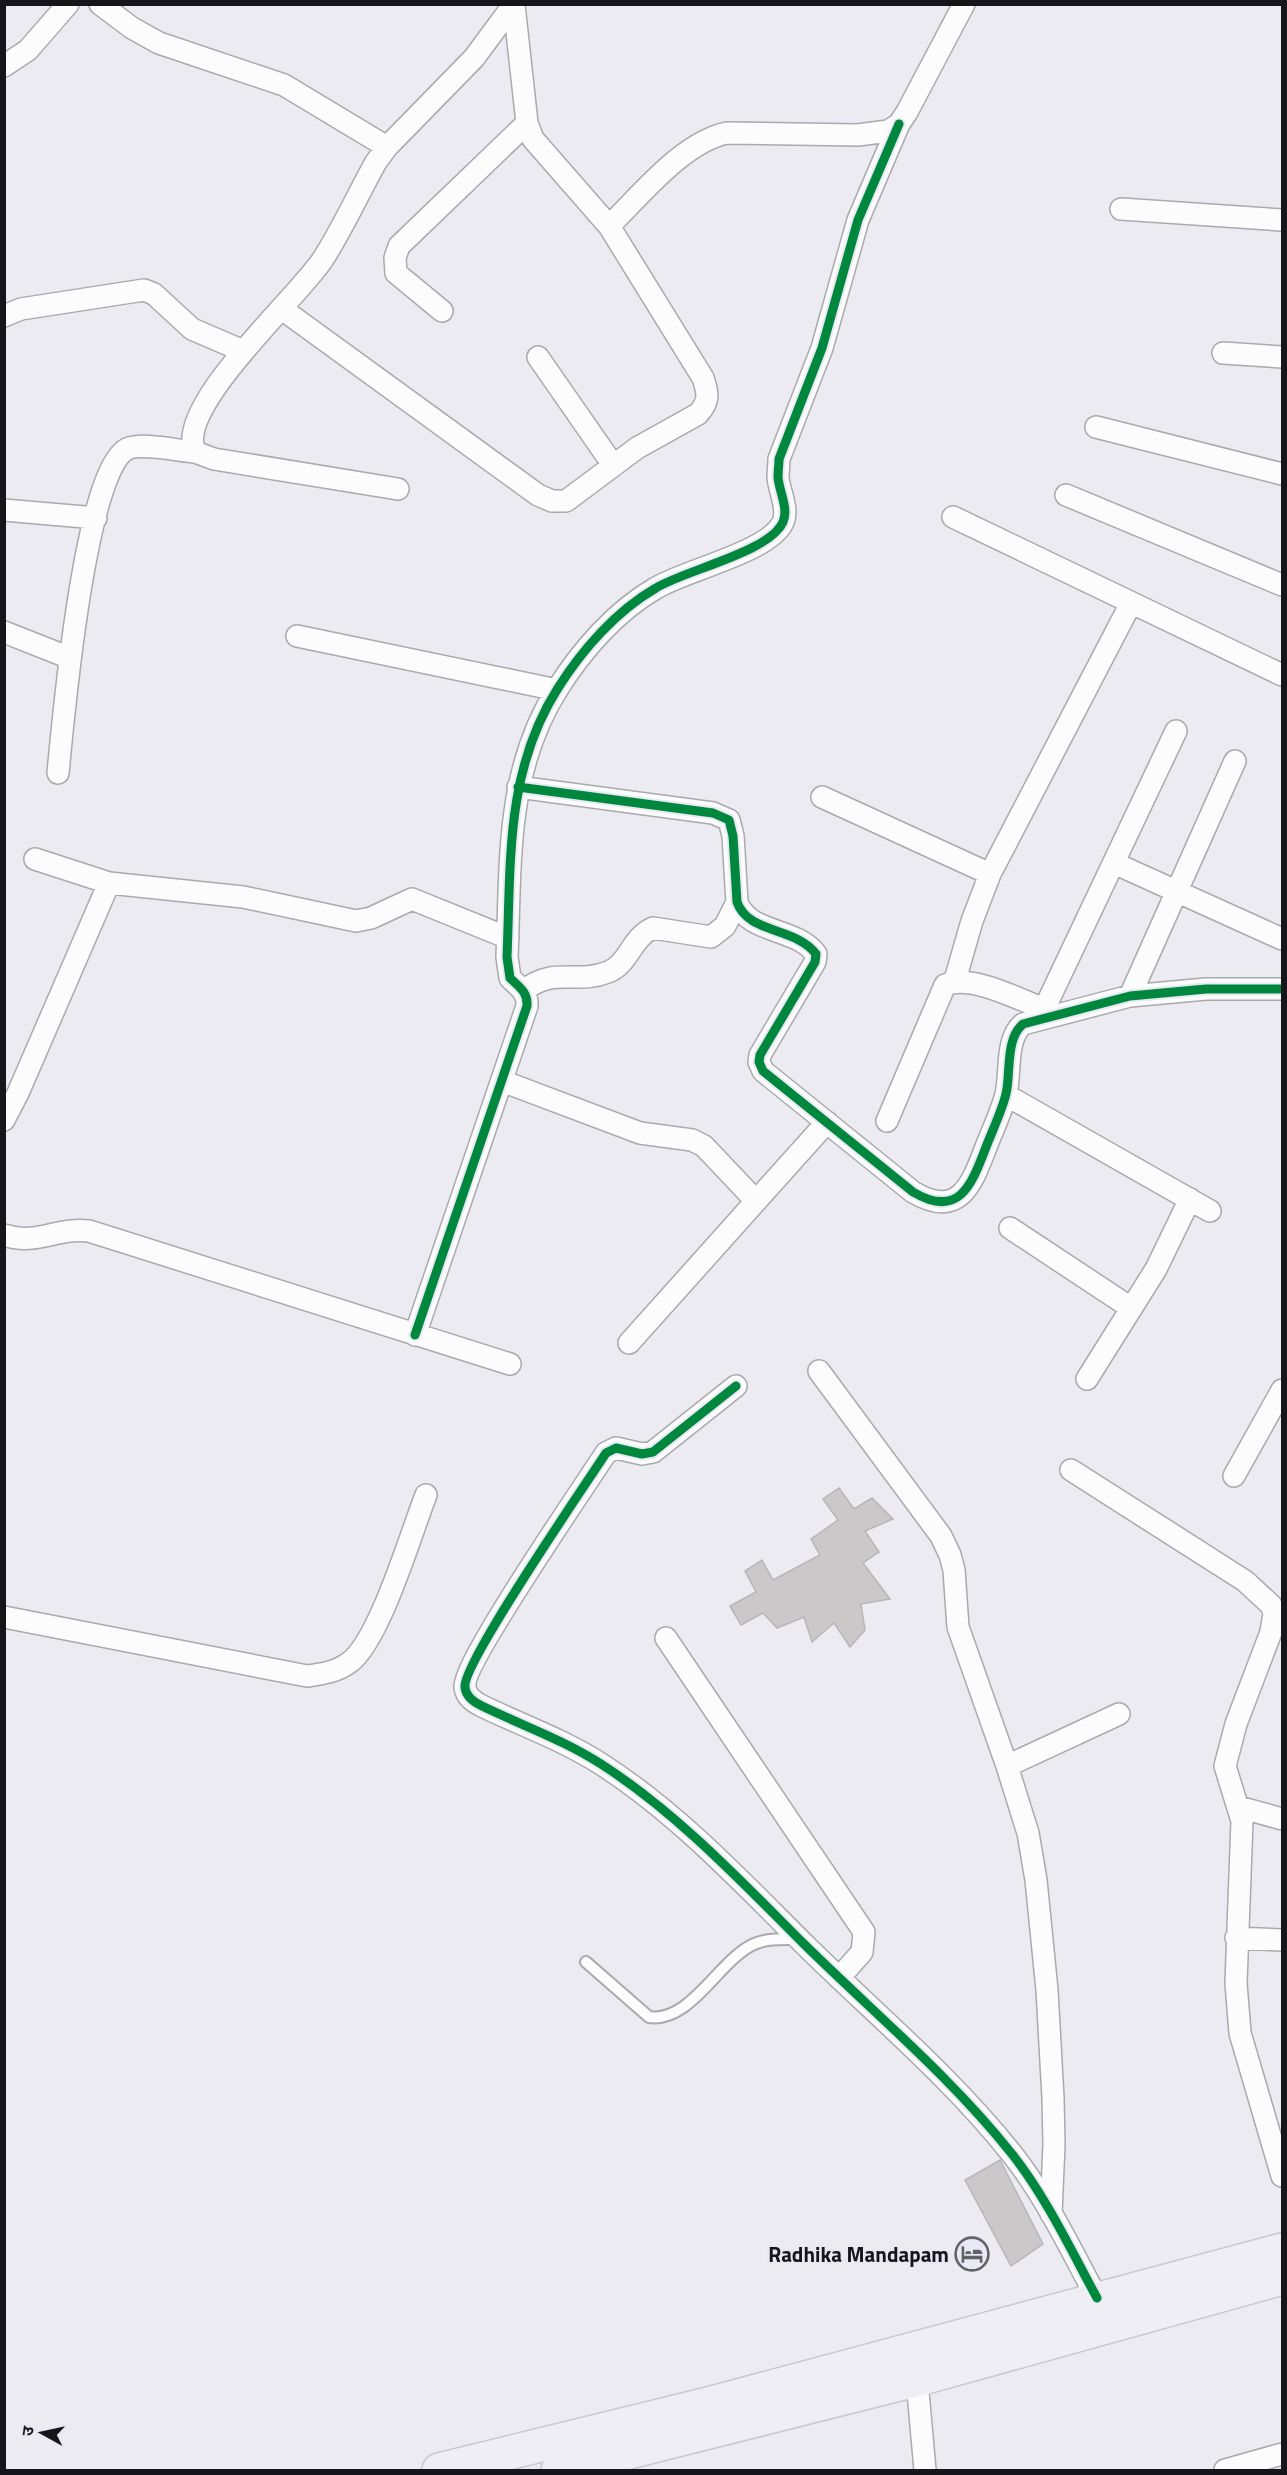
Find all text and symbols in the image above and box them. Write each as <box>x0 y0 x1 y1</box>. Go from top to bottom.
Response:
hotel icon: Radhika Mandapam <box>954 2236 990 2272</box>
place label: Radhika Mandapam <box>768 2238 949 2270</box>
north arrow <box>12 2403 72 2463</box>
text: उ <box>15 2424 40 2437</box>

